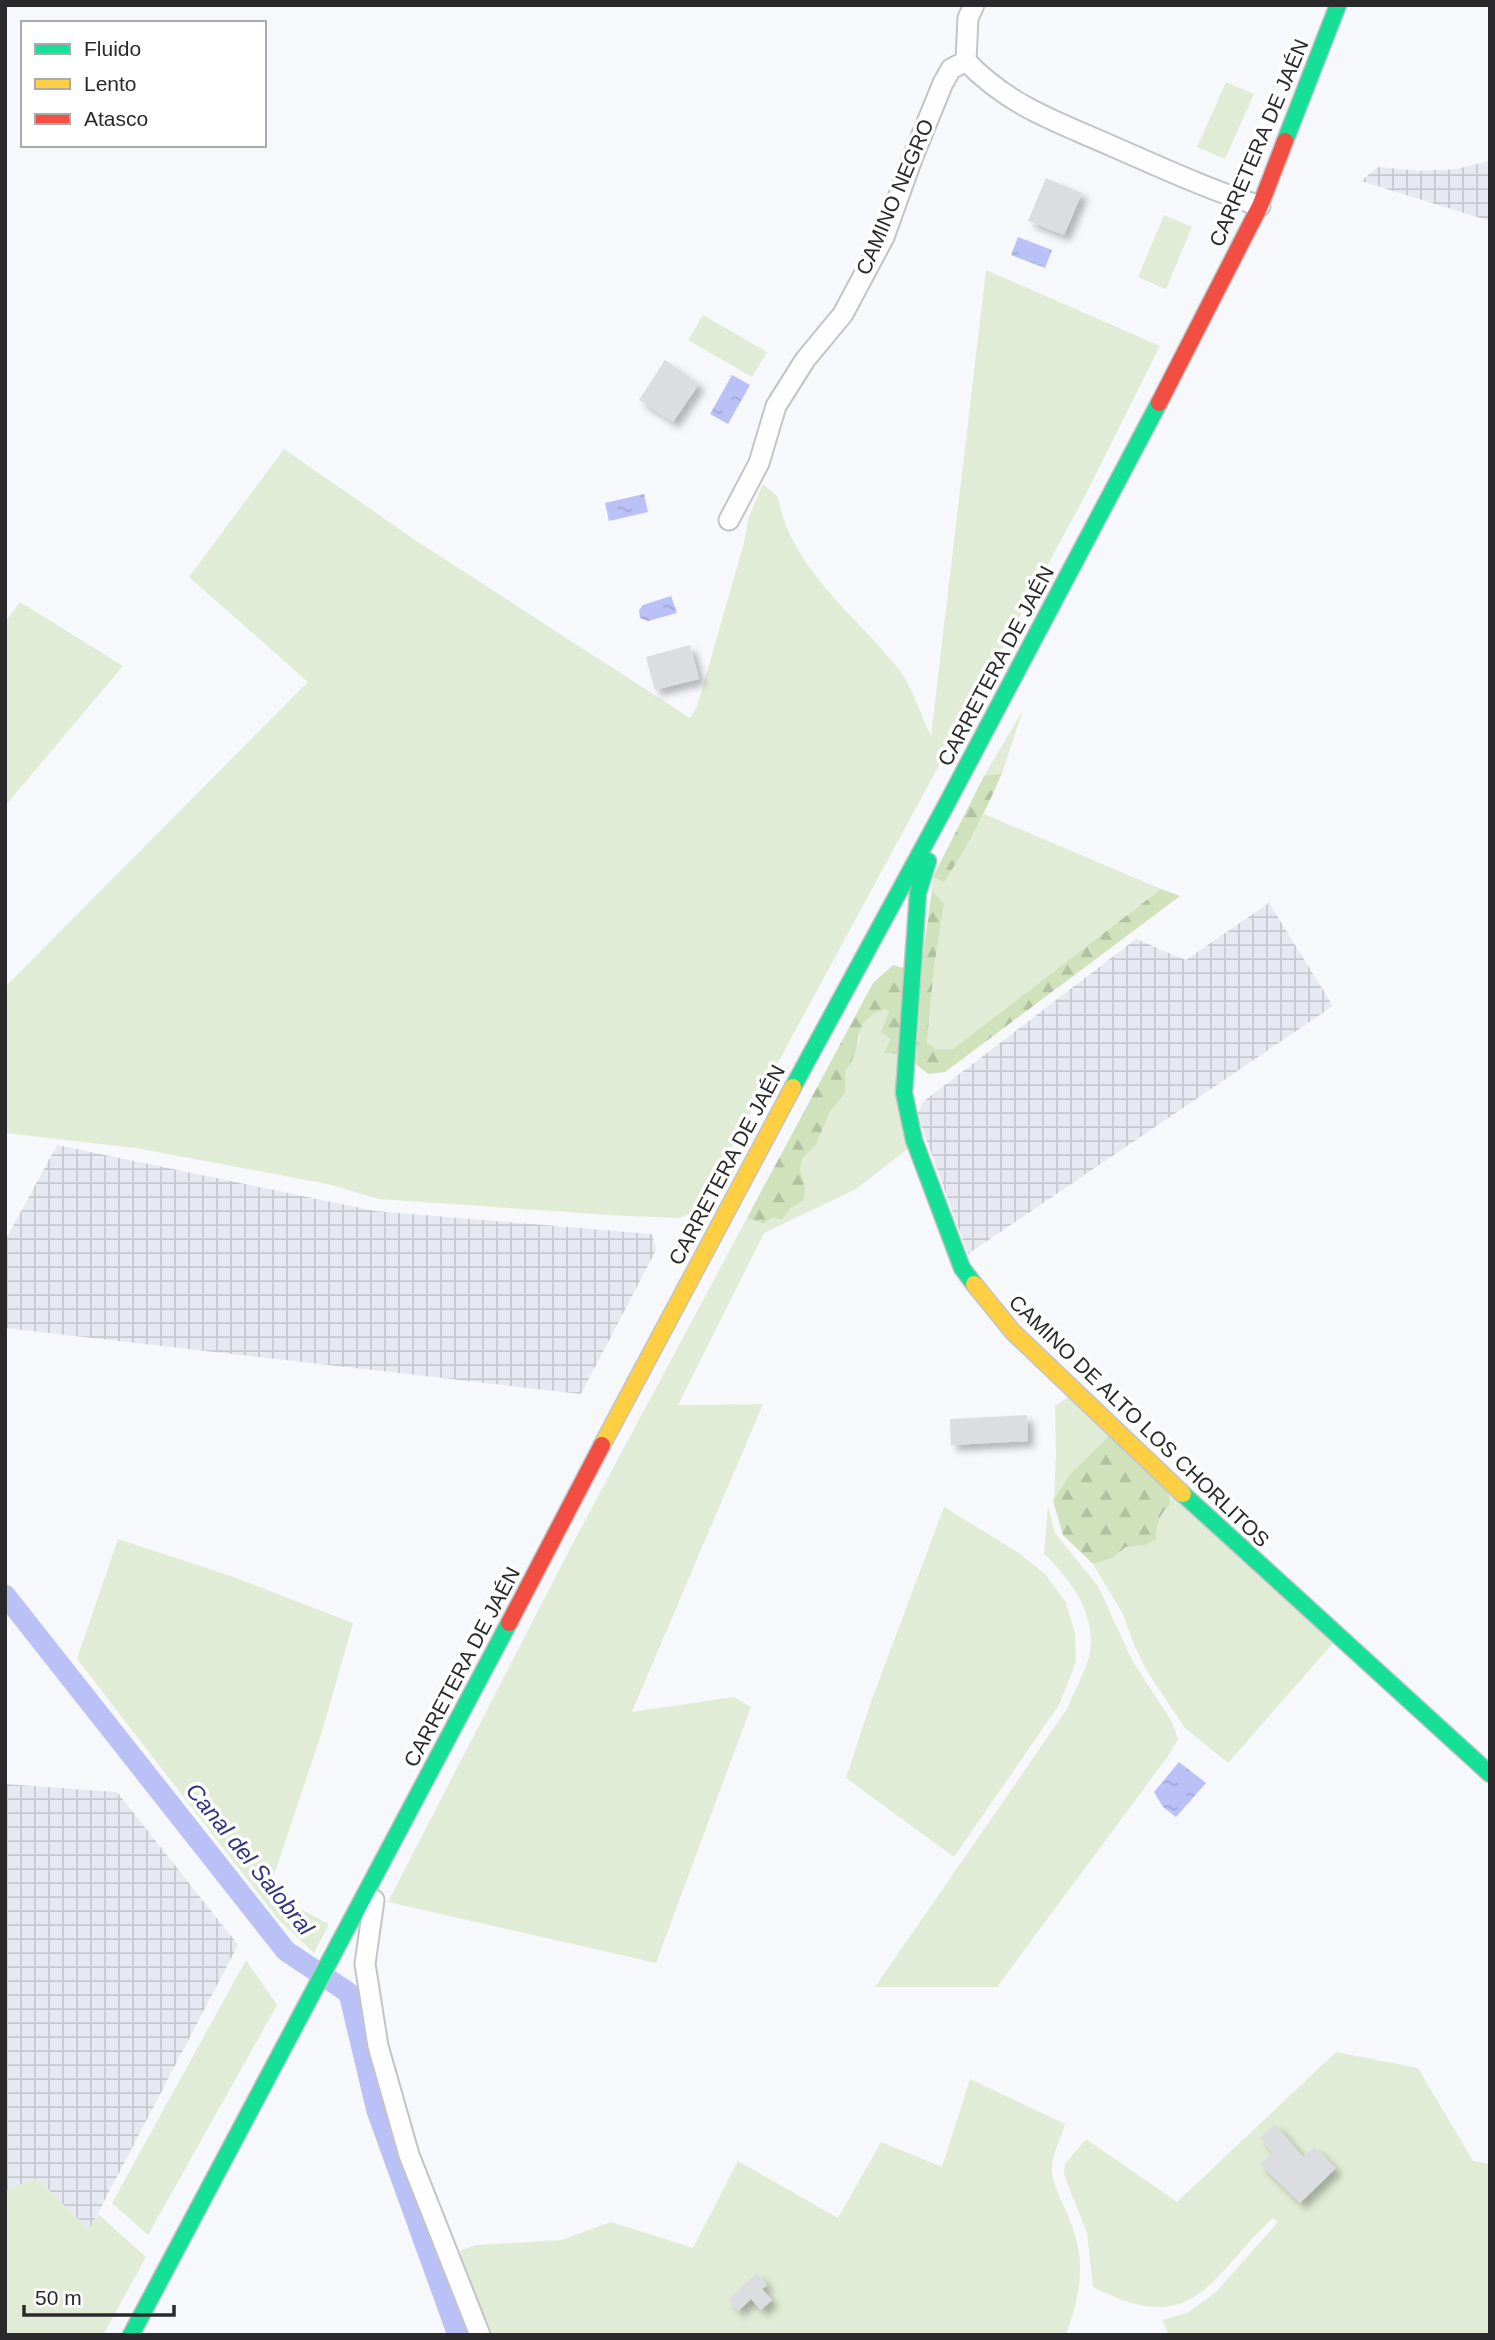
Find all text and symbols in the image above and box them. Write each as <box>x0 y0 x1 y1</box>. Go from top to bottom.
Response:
legend <box>21 21 266 147</box>
street label: CARRETERA DE JAÉN <box>1204 36 1313 250</box>
text: Fluido <box>84 37 141 60</box>
text: Lento <box>84 72 137 95</box>
text: Atasco <box>84 107 148 130</box>
street label: CAMINO NEGRO <box>851 116 938 278</box>
street label: CARRETERA DE JAÉN <box>933 562 1058 770</box>
street label: CARRETERA DE JAÉN <box>664 1061 789 1269</box>
street label: CAMINO DE ALTO LOS CHORLITOS <box>1005 1290 1274 1551</box>
street label: CARRETERA DE JAÉN <box>399 1563 524 1771</box>
water label: Canal del Salobral <box>181 1778 320 1941</box>
scale bar <box>24 2274 175 2318</box>
text: 50 m <box>35 2286 82 2309</box>

